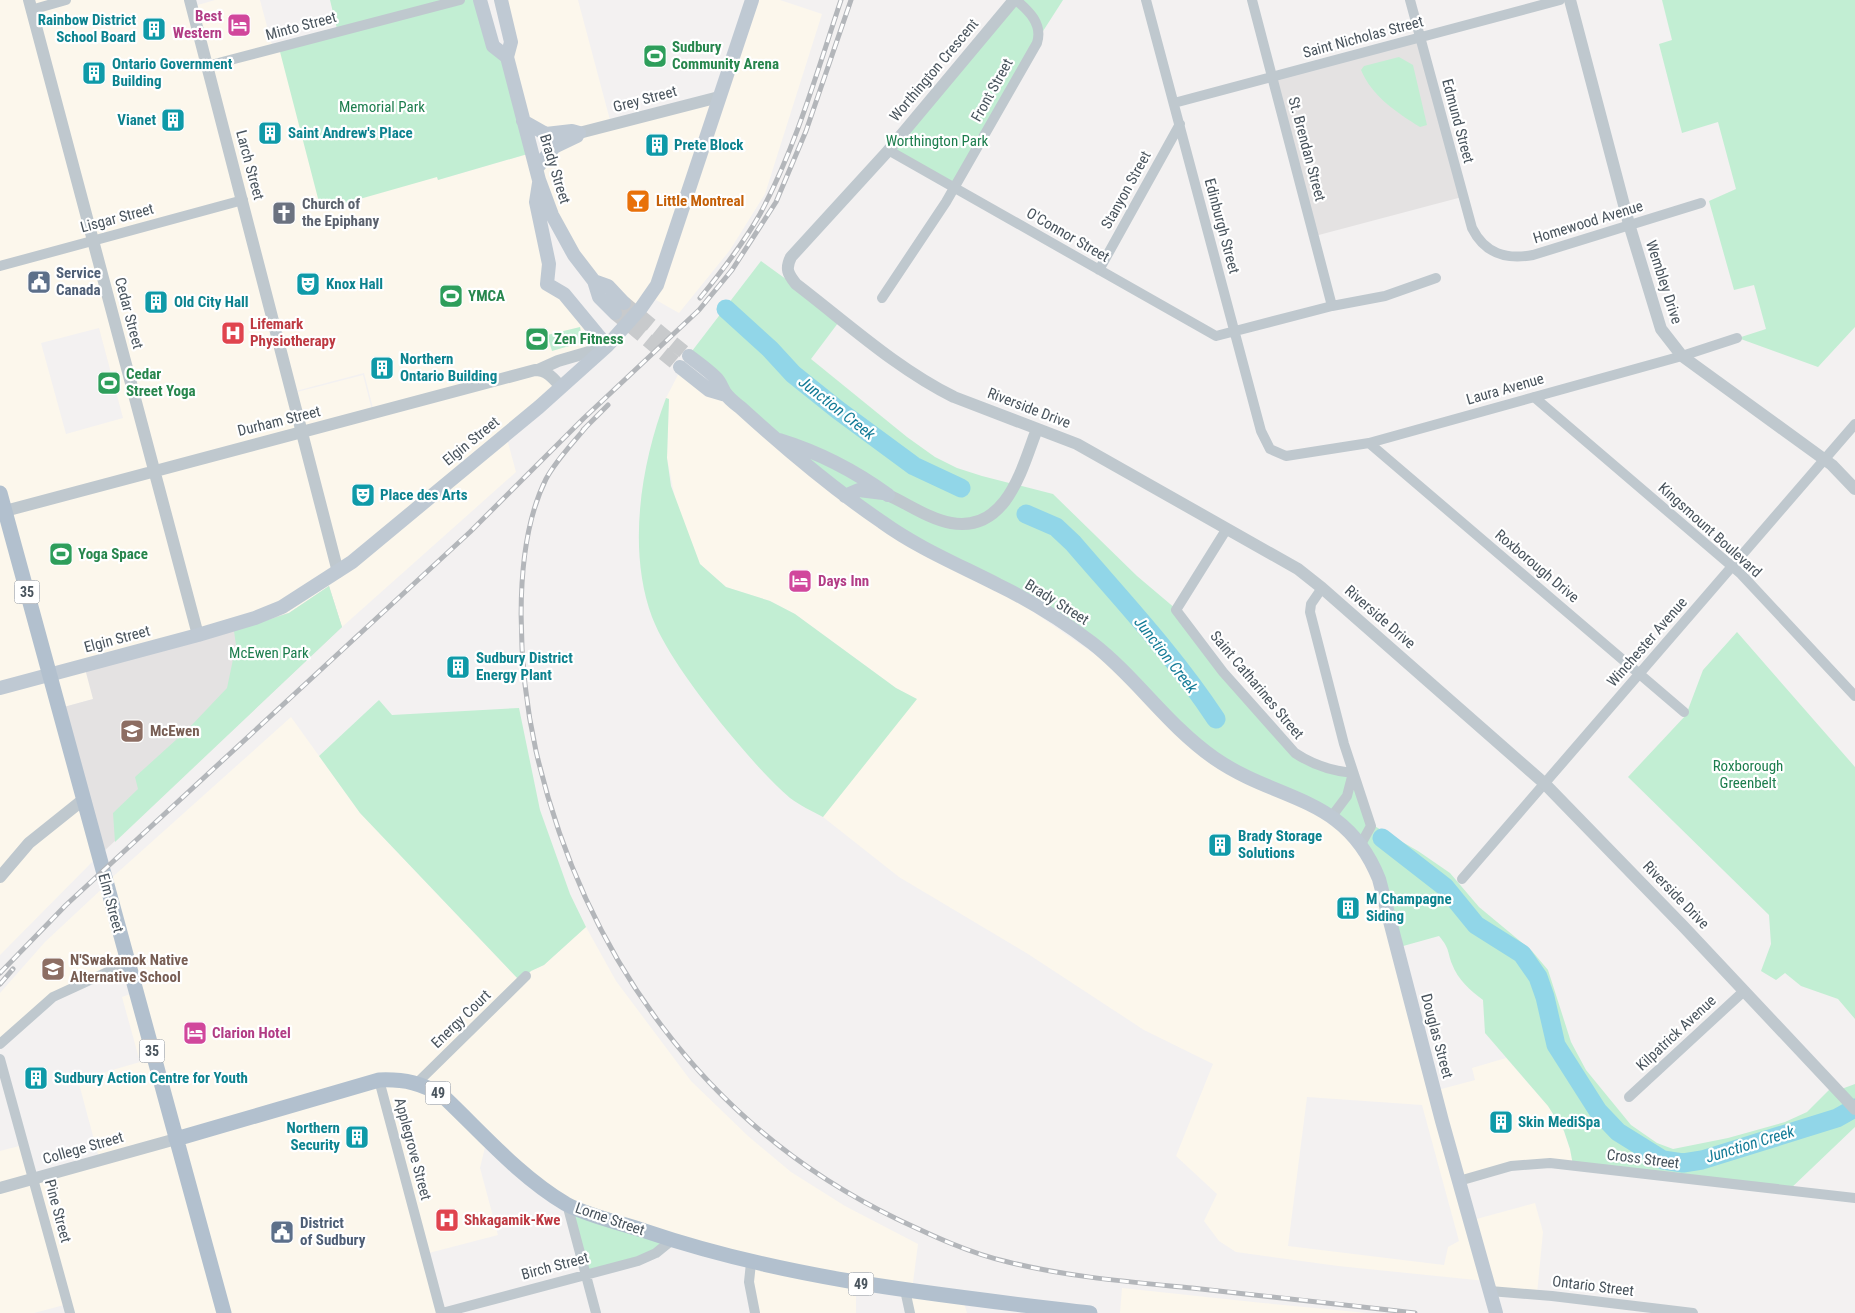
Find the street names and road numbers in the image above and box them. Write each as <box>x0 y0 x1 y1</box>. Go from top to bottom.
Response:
street label: Minto Street <box>264 8 338 44</box>
street label: Saint Nicholas Street <box>1301 12 1425 62</box>
street label: Worthington Crescent <box>886 15 982 125</box>
street label: Front Street <box>967 55 1017 125</box>
street label: Edmund Street <box>1438 77 1478 165</box>
street label: Grey Street <box>611 82 679 116</box>
street label: St. Brendan Street <box>1284 95 1330 203</box>
street label: Larch Street <box>232 128 268 202</box>
street label: Brady Street <box>536 132 574 206</box>
street label: Stanyon Street <box>1097 148 1155 232</box>
street label: Edinburgh Street <box>1201 176 1243 276</box>
street label: Homewood Avenue <box>1531 197 1645 247</box>
street label: Lisgar Street <box>78 200 156 236</box>
street label: O'Connor Street <box>1023 204 1113 266</box>
street label: Wembley Drive <box>1642 238 1686 326</box>
street label: Cedar Street <box>111 275 147 351</box>
street label: Laura Avenue <box>1464 369 1546 409</box>
street label: Riverside Drive <box>985 384 1073 432</box>
street label: Durham Street <box>236 402 322 440</box>
street label: Elgin Street <box>439 413 503 469</box>
street label: Kingsmount Boulevard <box>1655 479 1765 581</box>
street label: Roxborough Drive <box>1491 526 1583 606</box>
street label: Brady Street <box>1022 575 1092 629</box>
road number: 35 <box>15 580 40 604</box>
street label: Riverside Drive <box>1341 582 1419 652</box>
street label: Winchester Avenue <box>1603 594 1691 690</box>
street label: Elgin Street <box>82 622 152 656</box>
street label: Saint Catharines Street <box>1206 627 1308 743</box>
street label: Riverside Drive <box>1639 857 1713 933</box>
street label: Elm Street <box>94 871 128 935</box>
street label: Energy Court <box>427 986 495 1052</box>
street label: Kilpatrick Avenue <box>1632 991 1720 1075</box>
street label: Douglas Street <box>1417 992 1457 1080</box>
road number: 35 <box>140 1040 164 1062</box>
road number: 49 <box>426 1082 450 1104</box>
street label: Applegrove Street <box>391 1096 435 1202</box>
street label: College Street <box>41 1128 125 1168</box>
street label: Cross Street <box>1606 1146 1680 1172</box>
street label: Pine Street <box>41 1177 75 1245</box>
street label: Lorne Street <box>573 1199 647 1239</box>
street label: Birch Street <box>519 1248 591 1284</box>
road number: 49 <box>848 1272 874 1296</box>
street label: Ontario Street <box>1551 1272 1635 1300</box>

